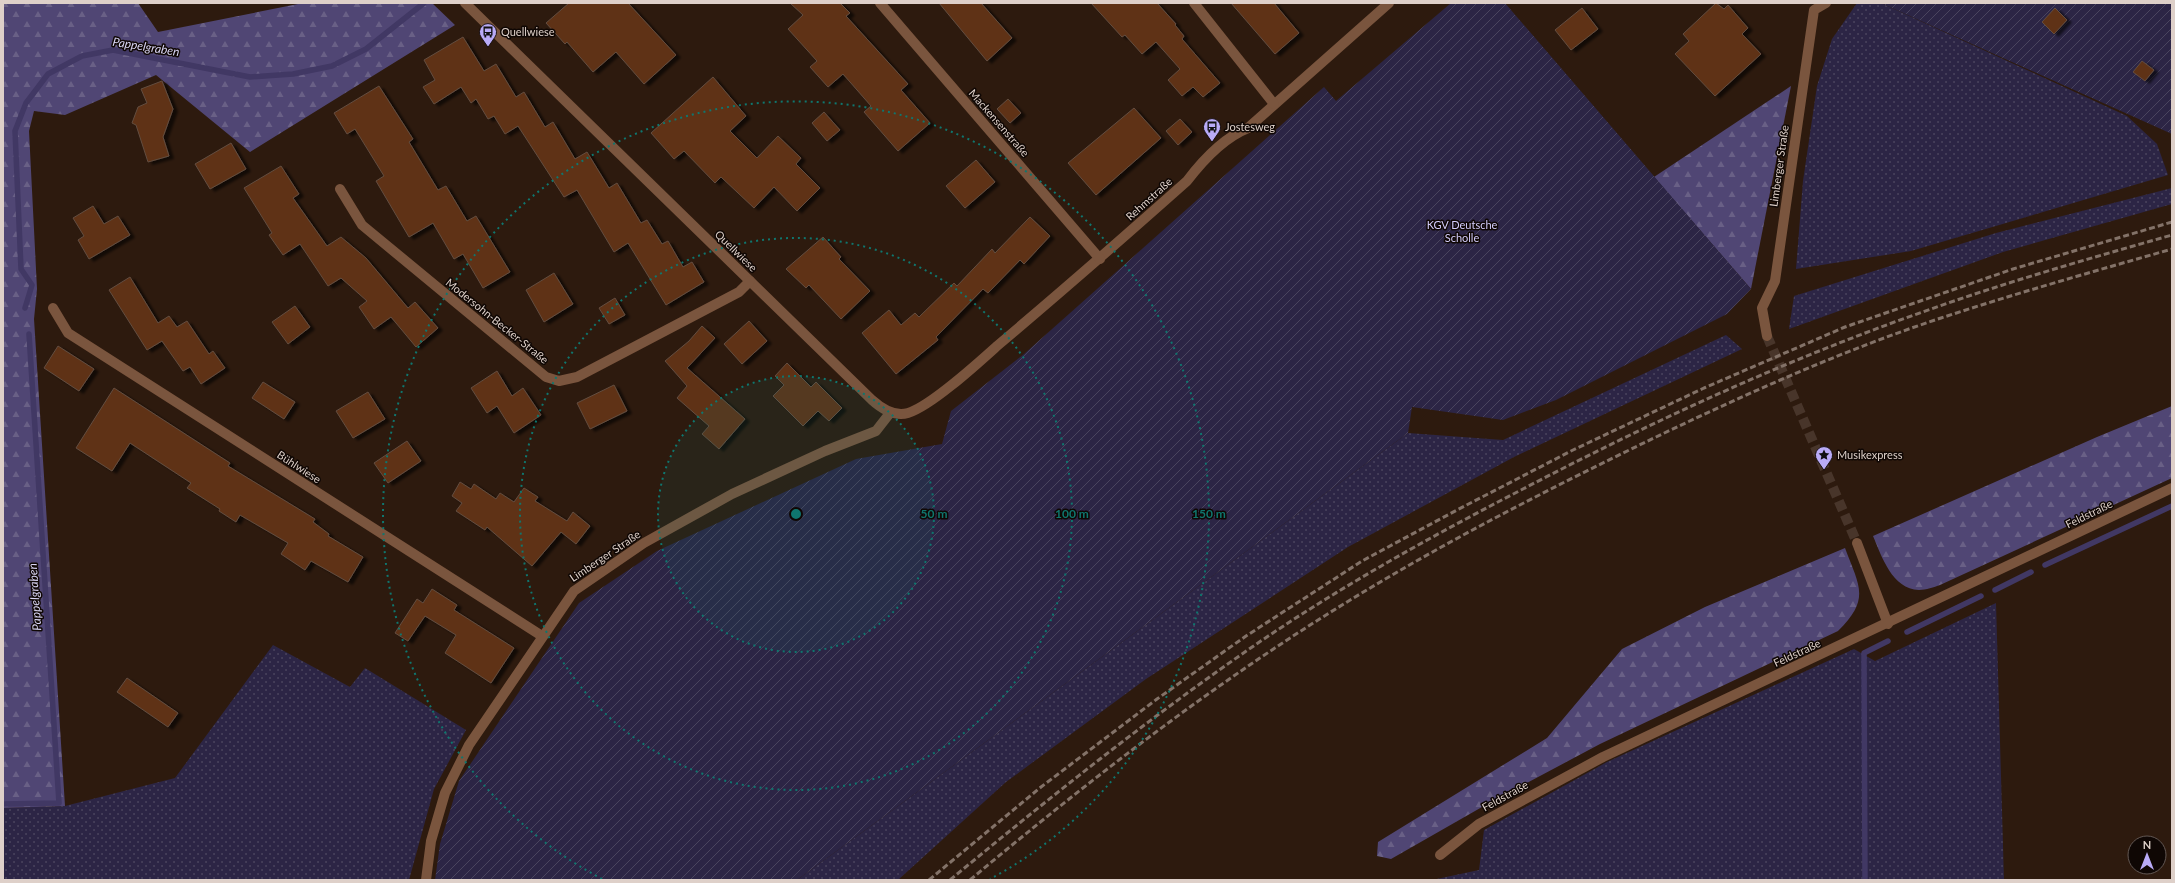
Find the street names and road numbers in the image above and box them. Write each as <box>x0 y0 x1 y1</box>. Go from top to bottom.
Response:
street label: Mackensenstraße <box>967 86 1032 159</box>
street label: Limberger Straße <box>1766 124 1791 208</box>
street label: Rehmstraße <box>1123 174 1175 223</box>
street label: Quellwiese <box>713 227 760 274</box>
street label: Modersohn-Becker-Straße <box>444 275 551 366</box>
street label: Bühlwiese <box>275 448 324 486</box>
street label: Feldstraße <box>2063 497 2115 530</box>
street label: Limberger Straße <box>567 527 643 584</box>
street label: Feldstraße <box>1771 636 1823 669</box>
street label: Feldstraße <box>1479 778 1530 814</box>

